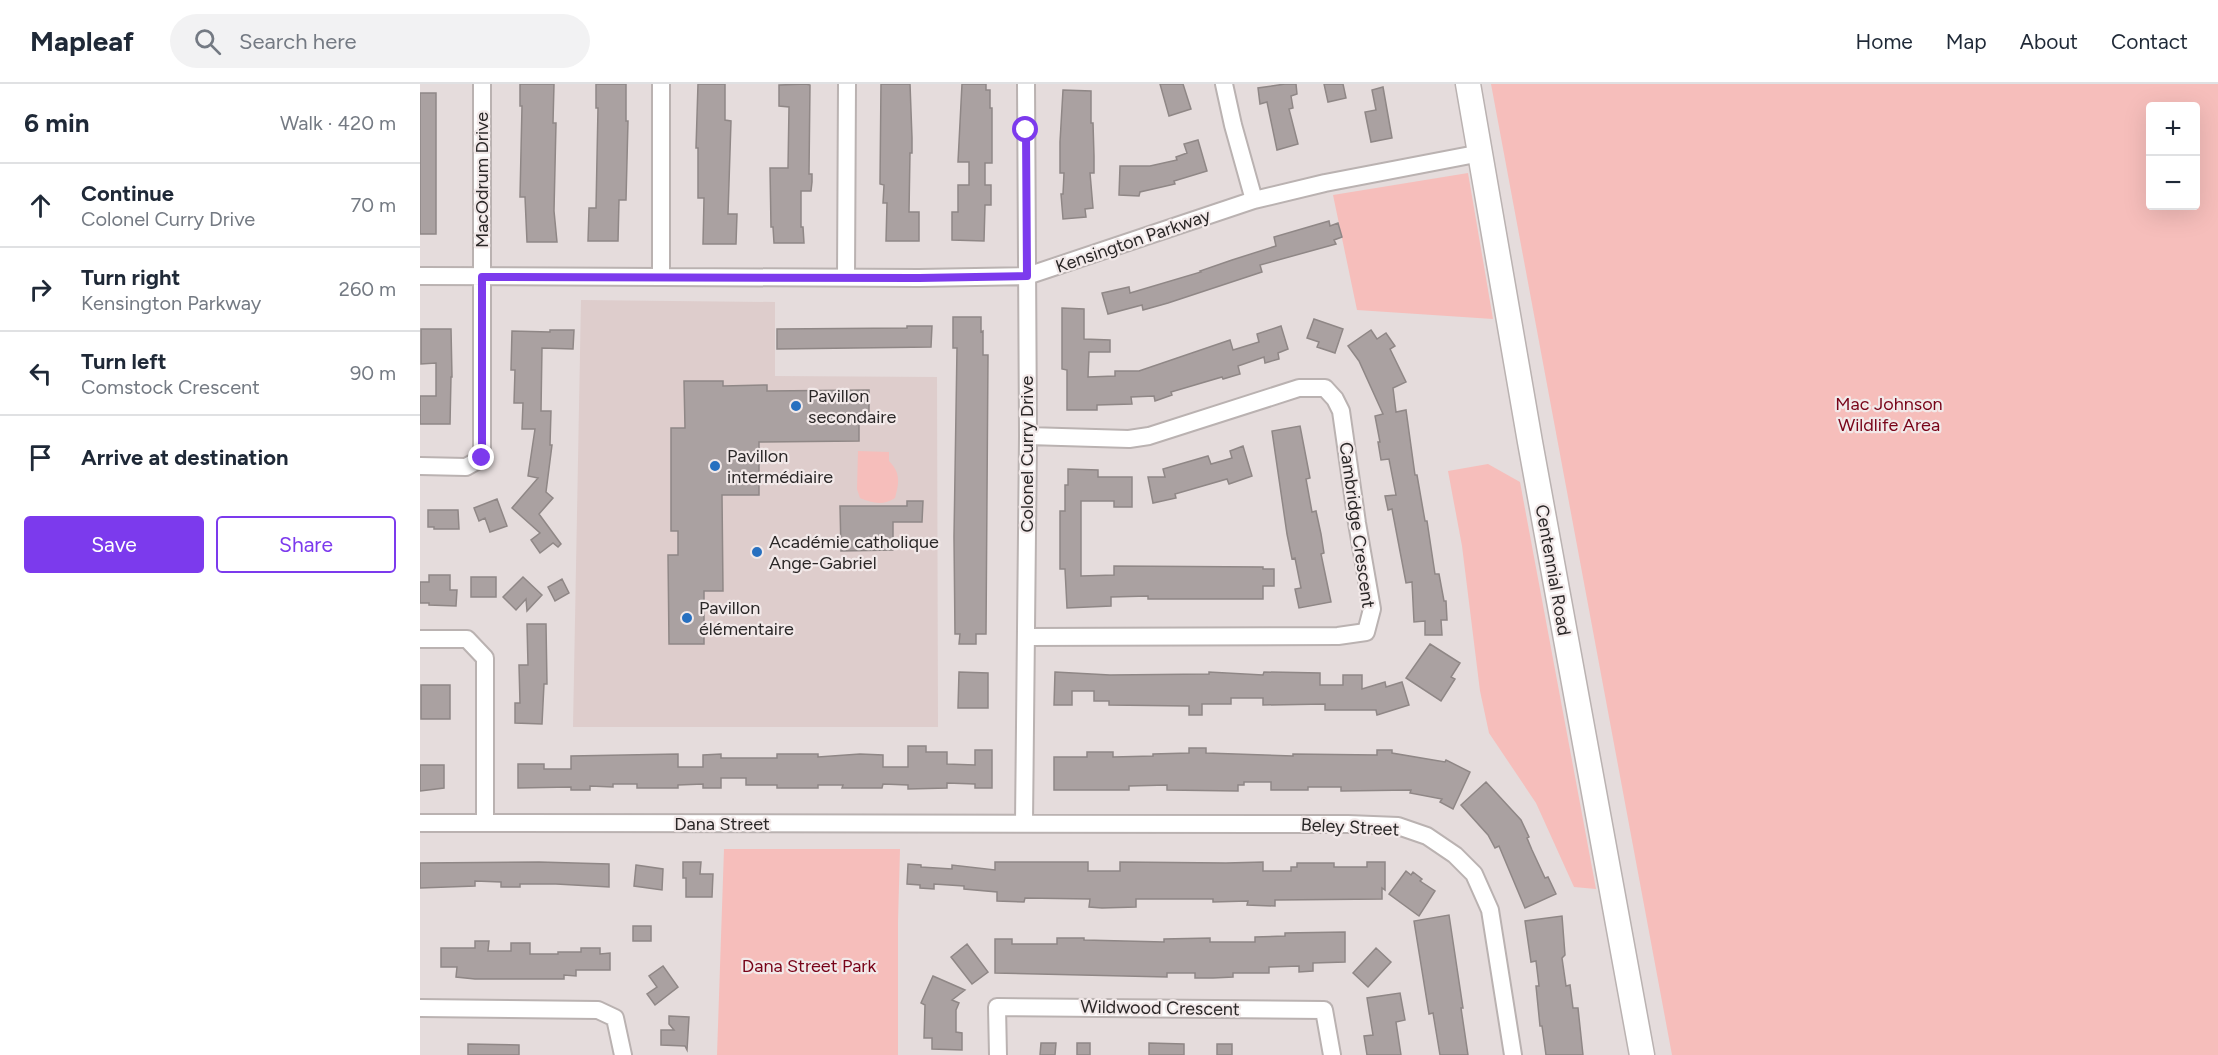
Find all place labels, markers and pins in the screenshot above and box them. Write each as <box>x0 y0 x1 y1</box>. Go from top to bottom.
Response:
place label: Pavillon secondaire <box>808 385 896 428</box>
marker: Pavillon secondaire <box>789 399 803 413</box>
place label: Pavillon intermédiaire <box>727 445 833 488</box>
marker: Pavillon intermédiaire <box>708 459 722 473</box>
place label: Académie catholique Ange-Gabriel <box>769 531 939 574</box>
marker: Académie catholique Ange-Gabriel <box>750 545 764 559</box>
place label: Pavillon élémentaire <box>699 597 794 640</box>
marker: Pavillon élémentaire <box>680 611 694 625</box>

